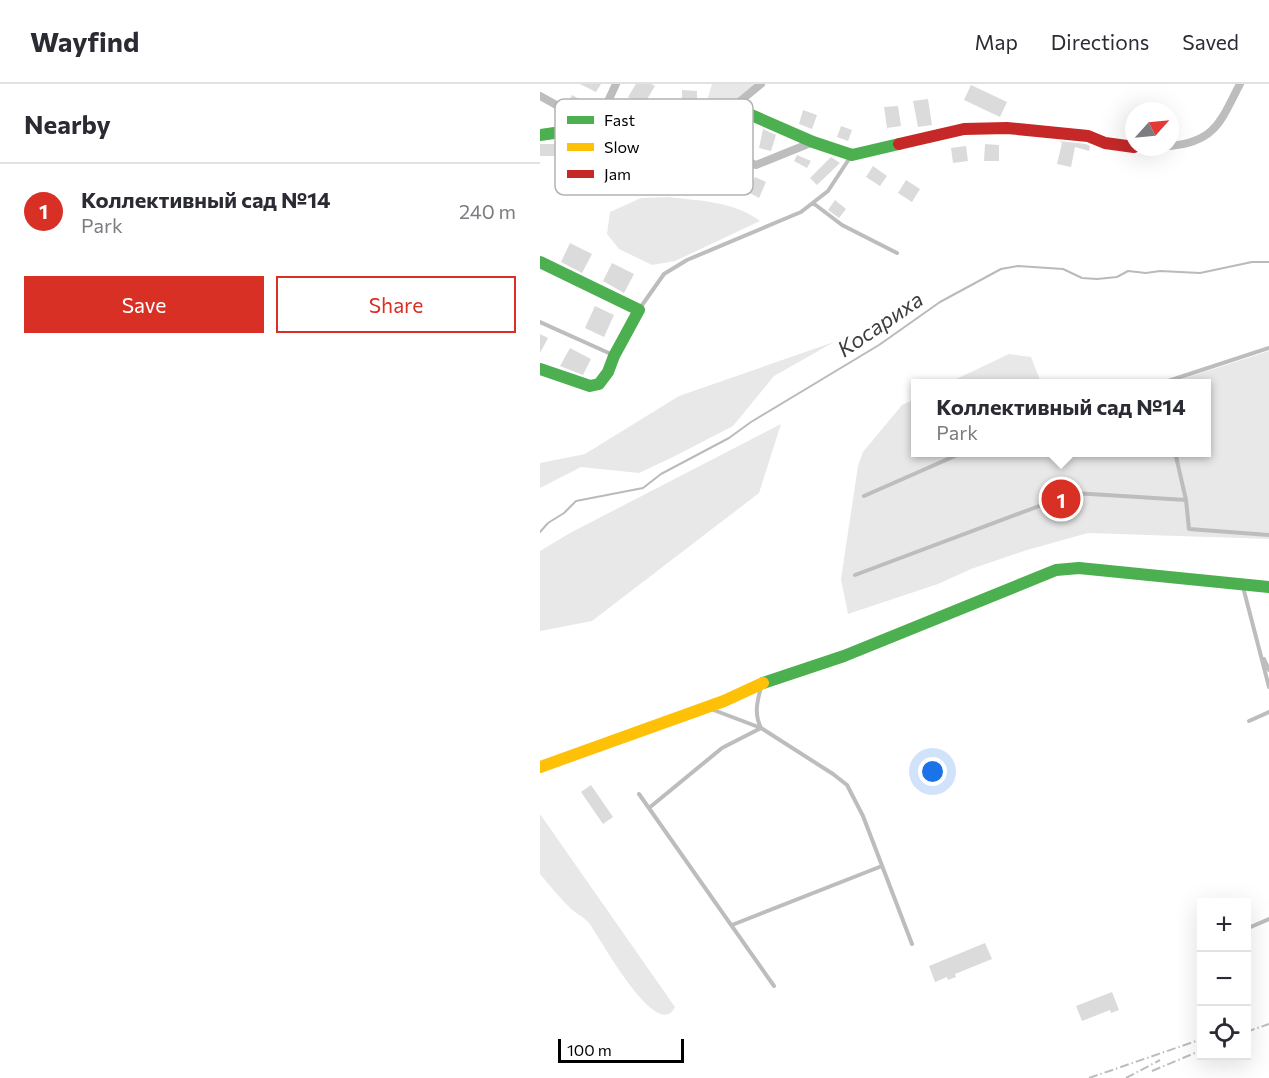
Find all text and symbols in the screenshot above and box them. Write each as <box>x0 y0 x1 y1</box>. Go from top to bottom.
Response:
text: Wayfind <box>30 24 139 58</box>
text: Map <box>975 29 1018 54</box>
text: Directions <box>1051 29 1149 54</box>
text: Saved <box>1182 29 1239 54</box>
legend <box>555 99 753 195</box>
north arrow <box>1125 102 1179 156</box>
text: Nearby <box>24 108 111 139</box>
text: Fast <box>604 110 635 129</box>
text: Slow <box>604 137 640 156</box>
text: Jam <box>604 164 631 183</box>
text: Коллективный сад №14 <box>81 186 331 213</box>
text: 1 <box>39 199 48 223</box>
text: 240 m <box>459 199 516 223</box>
text: Park <box>81 213 123 237</box>
button: Save <box>24 276 264 333</box>
button: Share <box>276 276 516 333</box>
water label: Косариха <box>832 285 928 362</box>
popup <box>911 379 1211 457</box>
text: Коллективный сад №14 <box>936 393 1186 420</box>
text: Park <box>936 420 978 444</box>
pin: 1 <box>1042 476 1080 522</box>
your location <box>918 757 947 786</box>
map controls <box>1197 898 1251 1060</box>
button: + <box>1197 898 1251 952</box>
button: − <box>1197 952 1251 1006</box>
button: locate <box>1197 1006 1251 1060</box>
scale bar <box>558 1036 684 1064</box>
text: 100 m <box>567 1040 612 1059</box>

